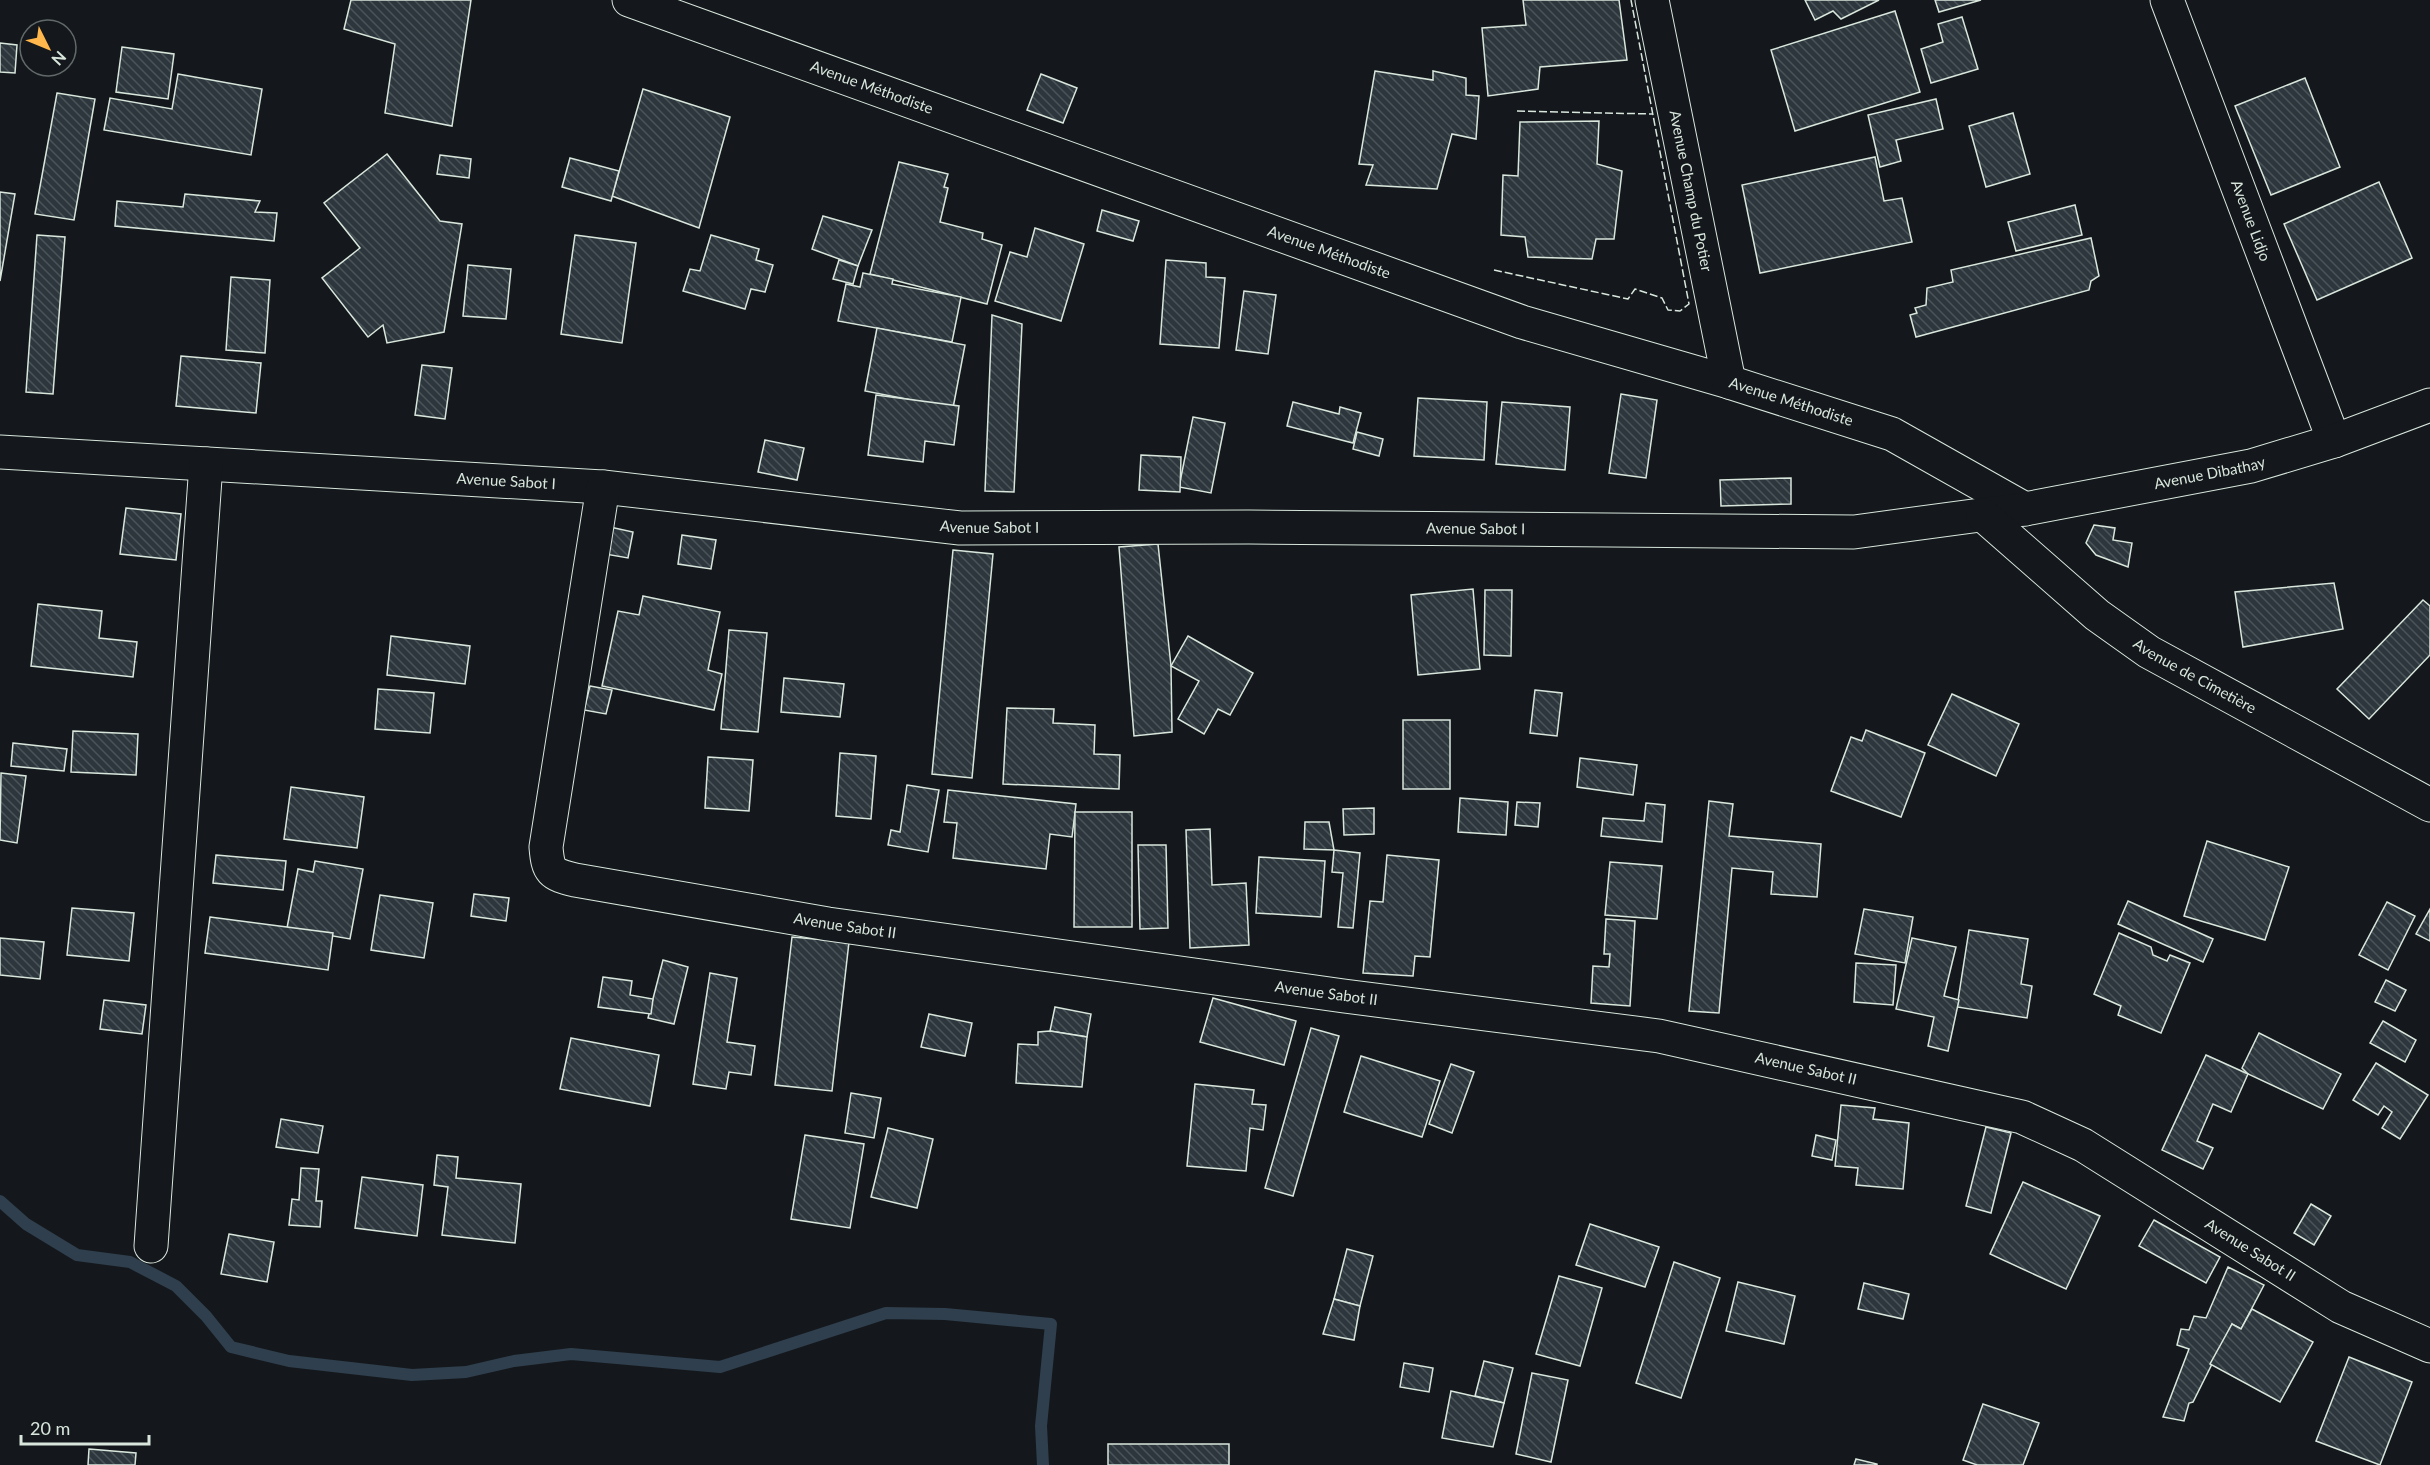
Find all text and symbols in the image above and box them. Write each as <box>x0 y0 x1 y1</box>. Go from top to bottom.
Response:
north arrow <box>18 18 78 78</box>
text: N <box>48 48 70 70</box>
street label: Avenue Méthodiste <box>808 56 936 117</box>
street label: Avenue Champ du Potier <box>1666 109 1717 274</box>
street label: Avenue Lidjo <box>2228 177 2275 263</box>
street label: Avenue Méthodiste <box>1265 221 1393 282</box>
street label: Avenue Méthodiste <box>1727 373 1856 429</box>
street label: Avenue Dibathay <box>2152 452 2267 492</box>
street label: Avenue Sabot I <box>456 469 556 492</box>
street label: Avenue Sabot I <box>939 516 1039 536</box>
street label: Avenue Sabot I <box>1426 518 1525 537</box>
street label: Avenue de Cimetière <box>2130 634 2260 717</box>
street label: Avenue Sabot II <box>792 908 897 941</box>
street label: Avenue Sabot II <box>1274 976 1379 1008</box>
street label: Avenue Sabot II <box>1754 1048 1859 1088</box>
street label: Avenue Sabot II <box>2202 1214 2299 1284</box>
scale bar <box>21 1408 148 1446</box>
text: 20 m <box>30 1417 70 1439</box>

